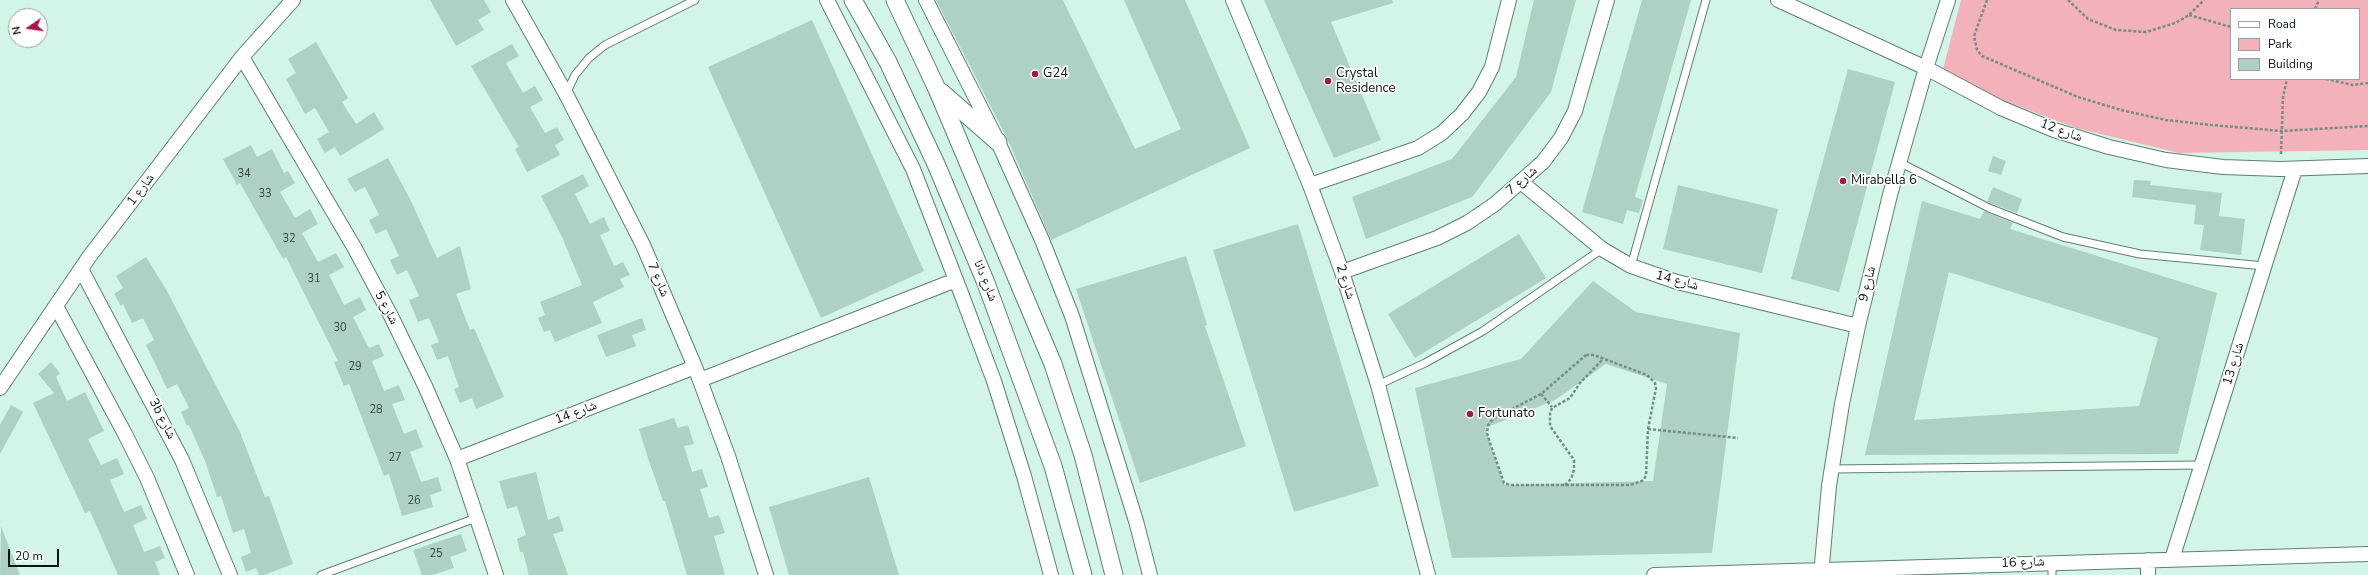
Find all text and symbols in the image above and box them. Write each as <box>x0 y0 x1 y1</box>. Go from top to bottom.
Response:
north arrow <box>8 8 48 48</box>
legend <box>2230 8 2360 80</box>
text: Road <box>2268 16 2296 32</box>
text: N <box>9 25 25 36</box>
text: Park <box>2268 36 2292 52</box>
text: Building <box>2268 56 2313 72</box>
place label: G24 <box>1043 66 1068 82</box>
place label: Crystal Residence <box>1336 66 1395 97</box>
marker: G24 <box>1030 69 1040 79</box>
marker: Crystal Residence <box>1323 76 1333 86</box>
street label: شارع 12 <box>2038 116 2084 146</box>
street label: شارع 7 <box>1503 163 1541 199</box>
house number: 34 <box>237 167 251 181</box>
street label: شارع 1 <box>124 171 158 209</box>
place label: Mirabella 6 <box>1851 173 1917 189</box>
marker: Mirabella 6 <box>1838 176 1848 186</box>
house number: 33 <box>258 187 272 201</box>
house number: 32 <box>282 232 296 246</box>
street label: شارع دانا <box>970 258 1000 304</box>
street label: شارع 7 <box>644 260 672 300</box>
street label: شارع 2 <box>1332 263 1358 301</box>
street label: شارع 9 <box>1856 265 1880 303</box>
street label: شارع 14 <box>1654 268 1700 294</box>
house number: 31 <box>307 272 321 286</box>
street label: شارع 5 <box>371 289 401 327</box>
house number: 30 <box>333 321 347 335</box>
street label: شارع 13 <box>2220 341 2248 387</box>
house number: 29 <box>348 360 362 374</box>
street label: 3b شارع <box>145 396 179 442</box>
street label: شارع 14 <box>553 398 599 428</box>
house number: 28 <box>369 403 383 417</box>
place label: Fortunato <box>1478 406 1535 422</box>
marker: Fortunato <box>1465 409 1475 419</box>
house number: 27 <box>388 451 402 465</box>
house number: 26 <box>407 494 421 508</box>
scale bar <box>10 541 61 567</box>
house number: 25 <box>429 547 443 561</box>
text: 20 m <box>15 548 43 564</box>
street label: شارع 16 <box>2001 554 2045 572</box>

